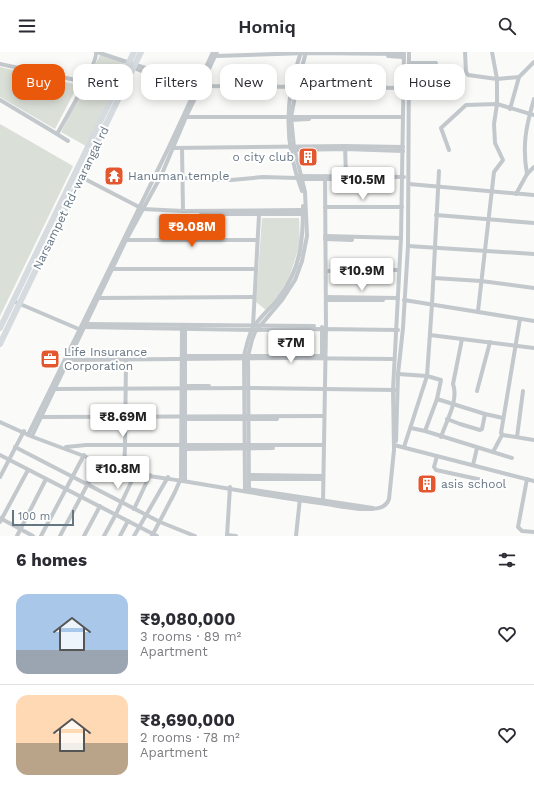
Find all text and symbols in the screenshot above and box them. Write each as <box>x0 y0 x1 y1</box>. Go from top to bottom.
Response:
icon: menu <box>16 15 38 37</box>
icon: search <box>496 15 518 37</box>
text: Homiq <box>238 16 296 37</box>
chip: Buy <box>12 64 65 100</box>
chip: Rent <box>73 64 133 100</box>
chip: Filters <box>141 64 212 100</box>
chip: New <box>220 64 277 100</box>
chip: Apartment <box>285 64 386 100</box>
chip: House <box>394 64 465 100</box>
street label: Narsampet Rd-warangal rd <box>30 124 112 272</box>
building icon: o city club <box>297 146 319 168</box>
place label: o city club <box>232 150 294 164</box>
temple icon: Hanuman temple <box>103 165 125 187</box>
pin: ₹10.5M <box>330 167 396 201</box>
place label: Hanuman temple <box>128 169 229 183</box>
text: ₹10.5M <box>341 172 385 187</box>
pin: ₹9.08M <box>159 214 225 248</box>
text: ₹9.08M <box>168 219 216 234</box>
pin: ₹10.9M <box>329 258 395 292</box>
text: ₹10.9M <box>339 263 385 278</box>
pin: ₹7M <box>272 330 310 364</box>
text: ₹7M <box>277 335 305 350</box>
place label: Life Insurance Corporation <box>64 345 147 373</box>
office icon: Life Insurance Corporation <box>39 348 61 370</box>
pin: ₹8.69M <box>90 404 156 438</box>
text: ₹8.69M <box>99 409 147 424</box>
pin: ₹10.8M <box>85 456 151 490</box>
text: ₹10.8M <box>95 461 141 476</box>
building icon: asis school <box>416 473 438 495</box>
place label: asis school <box>441 477 507 491</box>
scale bar <box>12 508 74 527</box>
text: 100 m <box>18 510 50 523</box>
icon: filters <box>496 549 518 571</box>
text: 6 homes <box>16 550 87 570</box>
text: ₹9,080,000 <box>140 609 235 629</box>
icon: home <box>48 610 96 658</box>
icon: heart <box>496 623 518 645</box>
text: 3 rooms · 89 m² <box>140 629 241 644</box>
text: Apartment <box>140 644 208 659</box>
text: ₹8,690,000 <box>140 710 235 730</box>
icon: home <box>48 711 96 759</box>
icon: heart <box>496 724 518 746</box>
text: 2 rooms · 78 m² <box>140 730 240 745</box>
text: Apartment <box>140 745 208 760</box>

